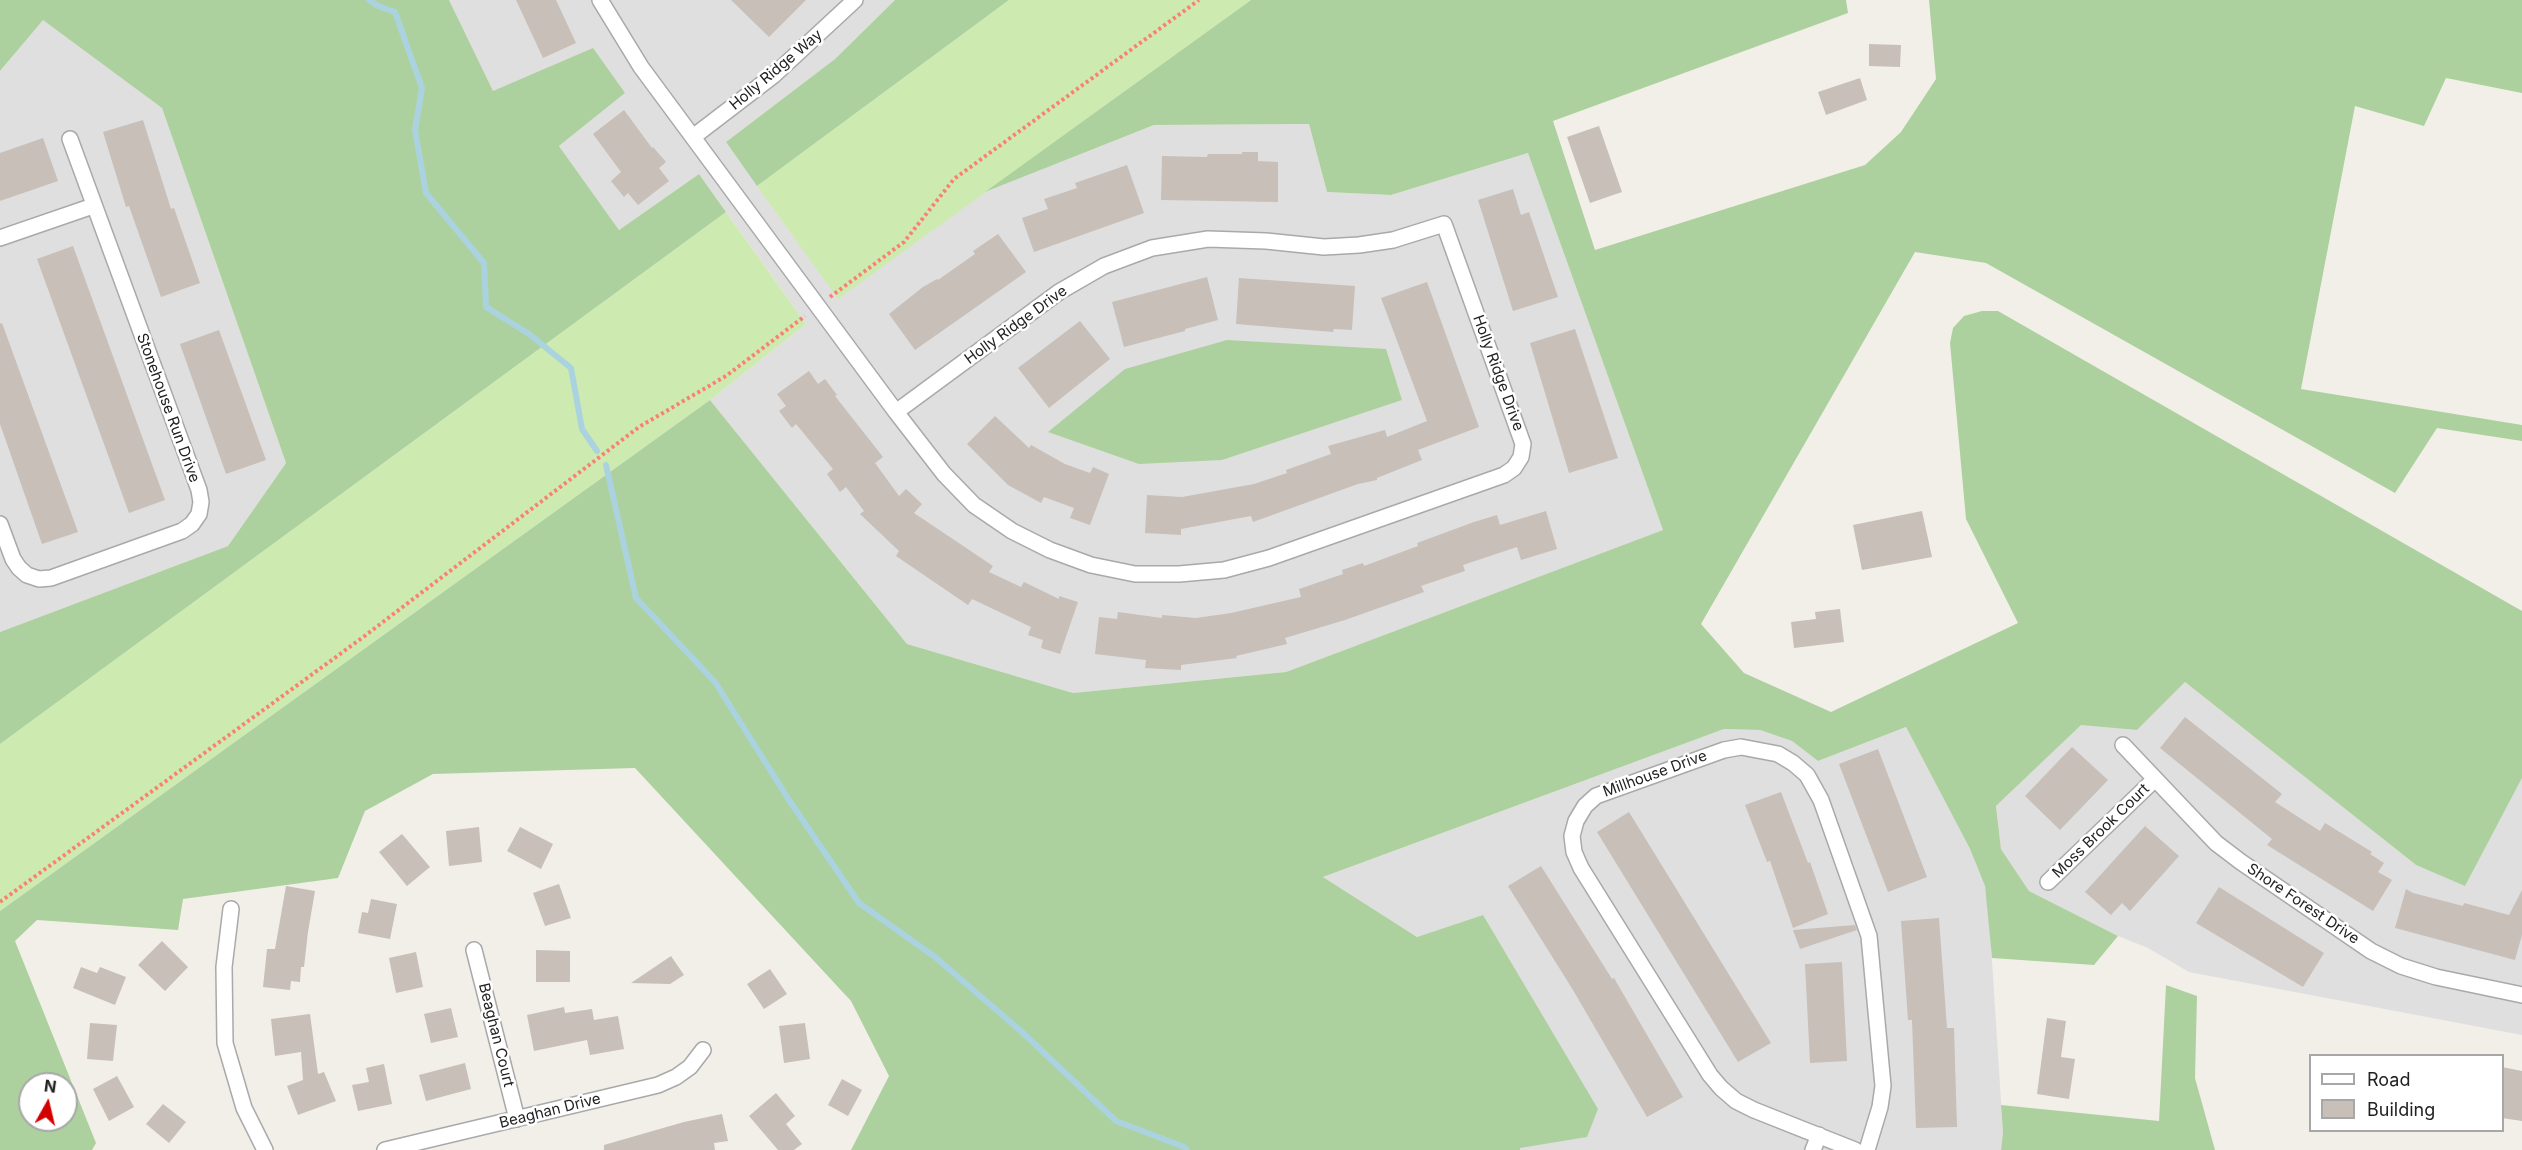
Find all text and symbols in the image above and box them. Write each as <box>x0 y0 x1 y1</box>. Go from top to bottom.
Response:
street label: Holly Ridge Way <box>726 26 826 114</box>
street label: Holly Ridge Drive <box>961 282 1071 368</box>
street label: Holly Ridge Drive <box>1469 313 1527 433</box>
street label: Stonehouse Run Drive <box>133 331 203 485</box>
street label: Millhouse Drive <box>1601 747 1709 801</box>
street label: Moss Brook Court <box>2049 780 2153 882</box>
street label: Shore Forest Drive <box>2243 860 2363 948</box>
street label: Beaghan Court <box>474 981 518 1089</box>
legend <box>2309 1054 2504 1132</box>
text: Road <box>2367 1069 2410 1090</box>
north arrow <box>18 1072 78 1132</box>
text: N <box>43 1075 58 1097</box>
street label: Beaghan Drive <box>497 1090 603 1132</box>
text: Building <box>2367 1099 2435 1120</box>

